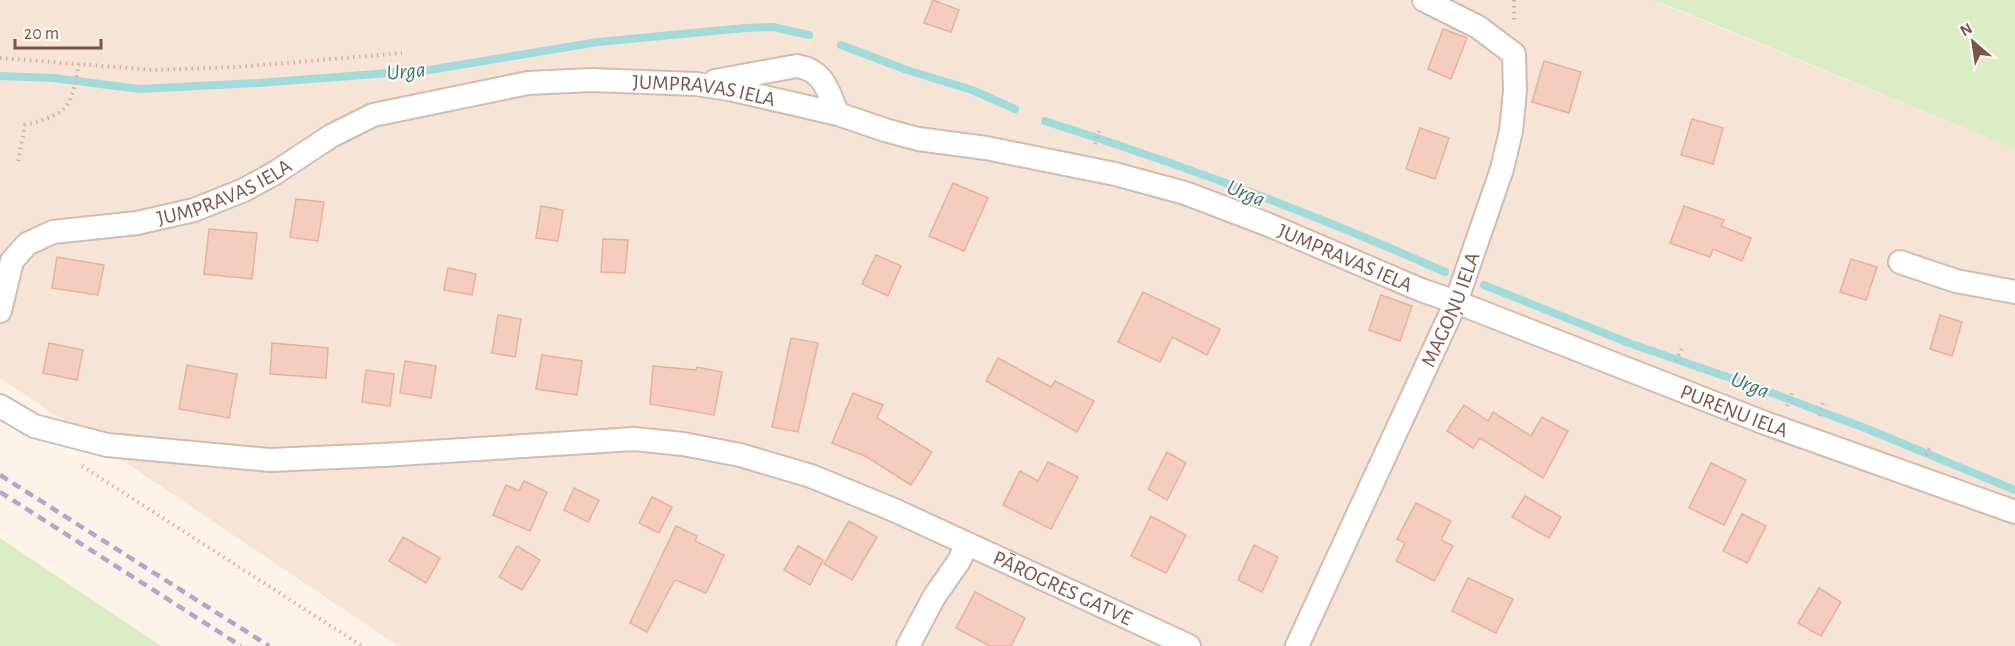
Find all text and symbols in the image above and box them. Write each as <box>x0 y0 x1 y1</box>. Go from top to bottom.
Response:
scale bar <box>15 12 100 50</box>
north arrow <box>1943 12 2003 72</box>
text: N <box>1957 20 1975 39</box>
text: 20 m <box>24 25 59 43</box>
water label: Urga <box>386 58 426 84</box>
street label: JUMPRAVAS IELA <box>632 71 777 110</box>
street label: JUMPRAVAS IELA <box>155 155 295 229</box>
water label: Urga <box>1224 175 1268 211</box>
street label: JUMPRAVAS IELA <box>1275 220 1416 296</box>
street label: MAGOŅU IELA <box>1417 249 1483 370</box>
water label: Urga <box>1728 368 1772 402</box>
street label: PUREŅU IELA <box>1677 380 1791 441</box>
street label: PĀROGRES GATVE <box>990 547 1135 629</box>

